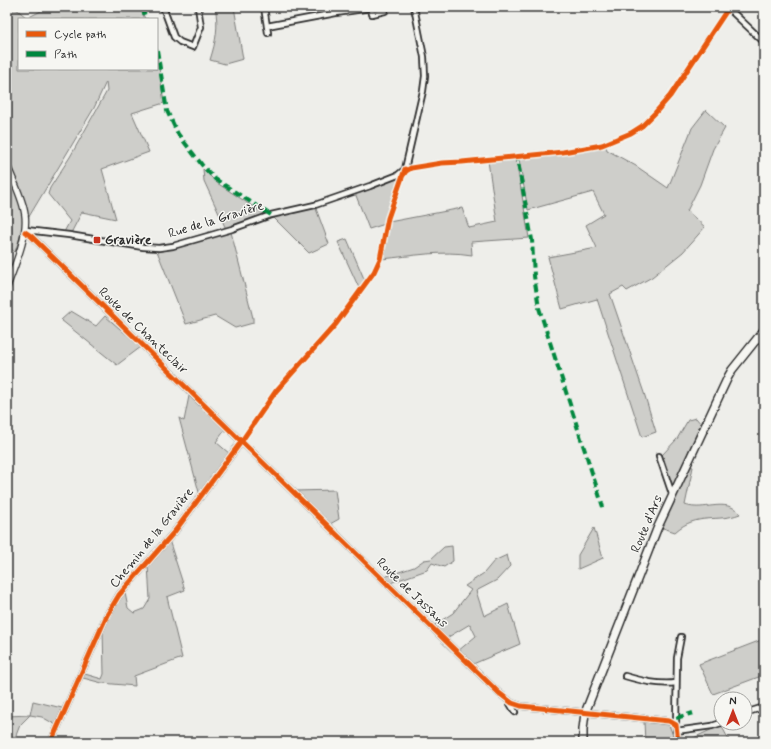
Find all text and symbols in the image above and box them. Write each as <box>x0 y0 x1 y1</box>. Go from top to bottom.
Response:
legend <box>18 18 158 70</box>
text: Cycle path <box>54 27 106 43</box>
text: Path <box>54 47 77 63</box>
street label: Rue de la Gravière <box>166 197 266 243</box>
place label: Gravière <box>105 232 152 249</box>
marker: Gravière <box>92 235 102 245</box>
street label: Route de Chanteclair <box>95 284 192 379</box>
street label: Chemin de la Gravière <box>106 484 198 592</box>
street label: Route d'Ars <box>627 492 667 556</box>
street label: Route de Jassans <box>372 554 452 632</box>
north arrow <box>713 691 753 731</box>
text: N <box>729 695 737 709</box>

